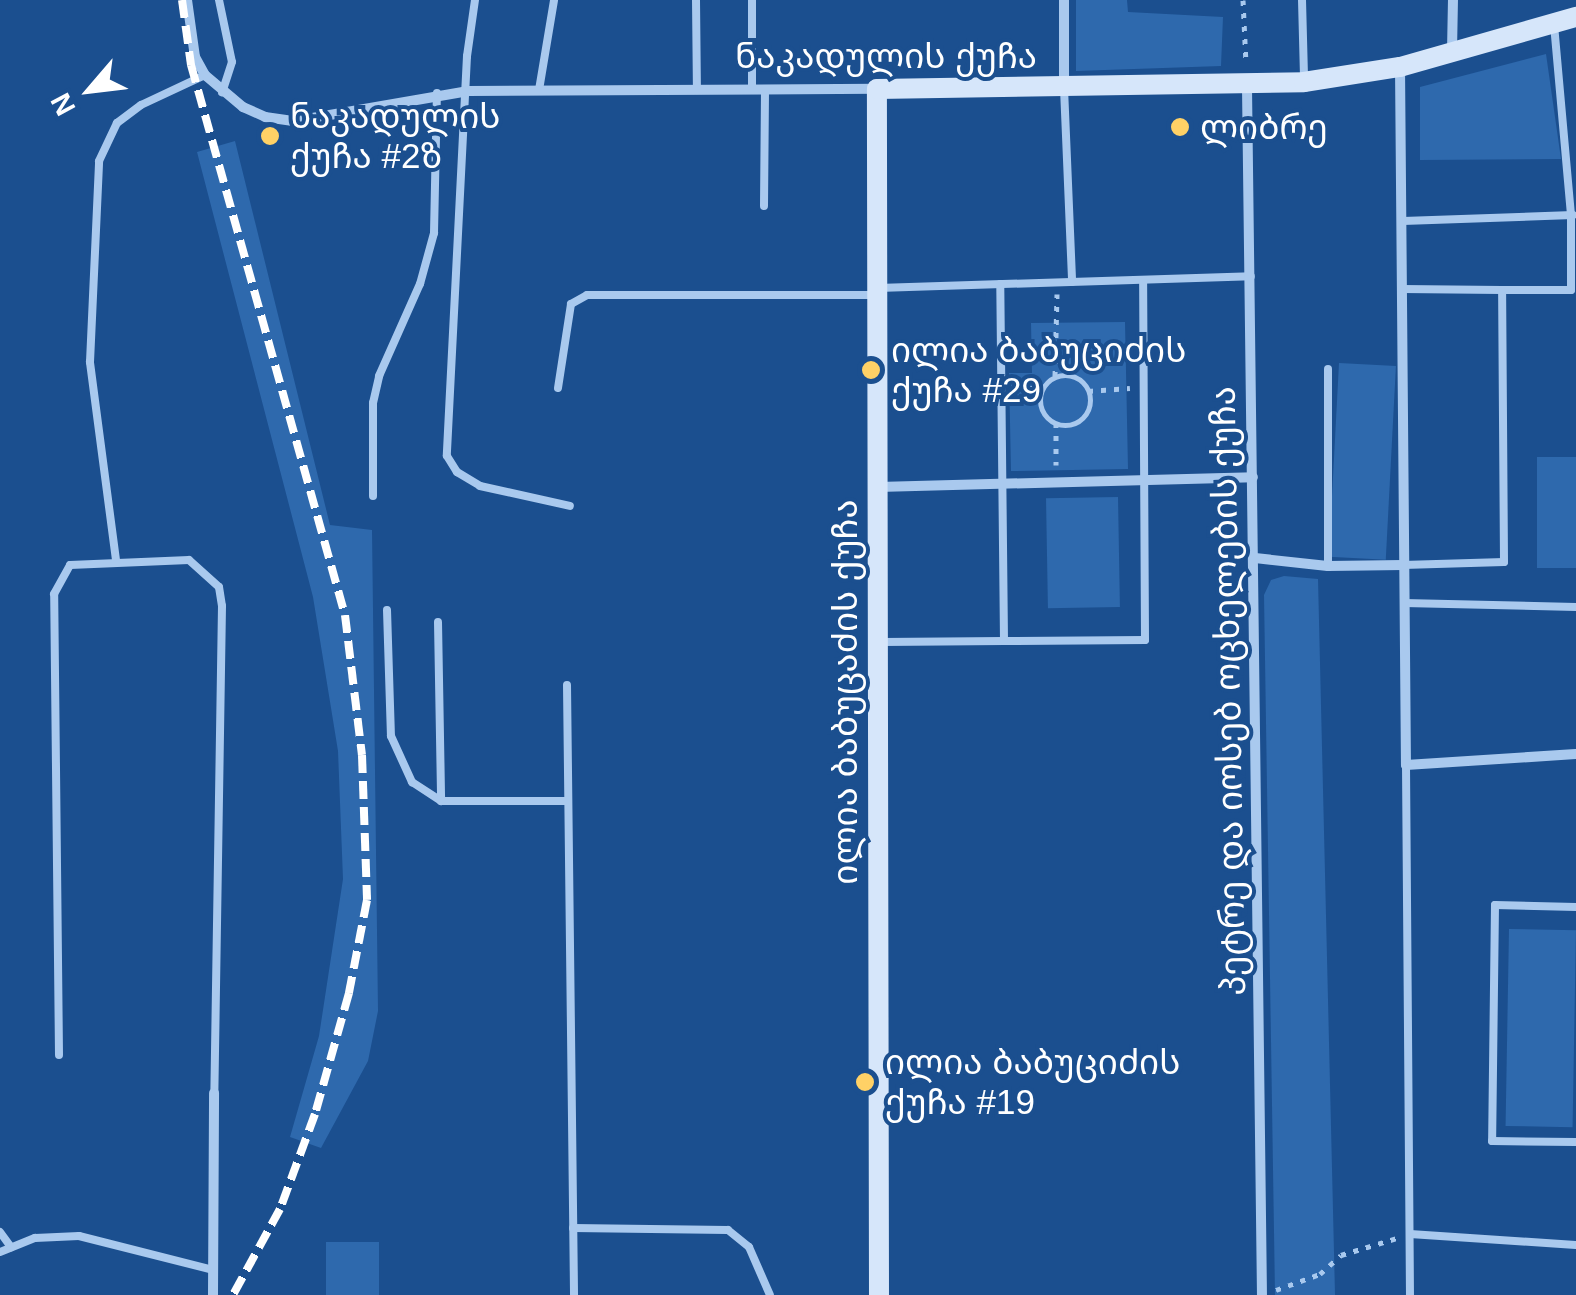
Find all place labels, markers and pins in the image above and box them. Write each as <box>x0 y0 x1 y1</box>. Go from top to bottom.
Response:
place label: ნაკადულის ქუჩა #2ზ <box>290 95 500 177</box>
place label: ლიბრე <box>1200 106 1328 148</box>
marker: ლიბრე <box>1169 116 1191 138</box>
marker: ნაკადულის ქუჩა #2ზ <box>259 125 281 147</box>
place label: ილია ბაბუციძის ქუჩა #29 <box>891 329 1186 411</box>
marker: ილია ბაბუციძის ქუჩა #29 <box>860 359 882 381</box>
place label: ილია ბაბუციძის ქუჩა #19 <box>885 1041 1180 1123</box>
marker: ილია ბაბუციძის ქუჩა #19 <box>854 1071 876 1093</box>

